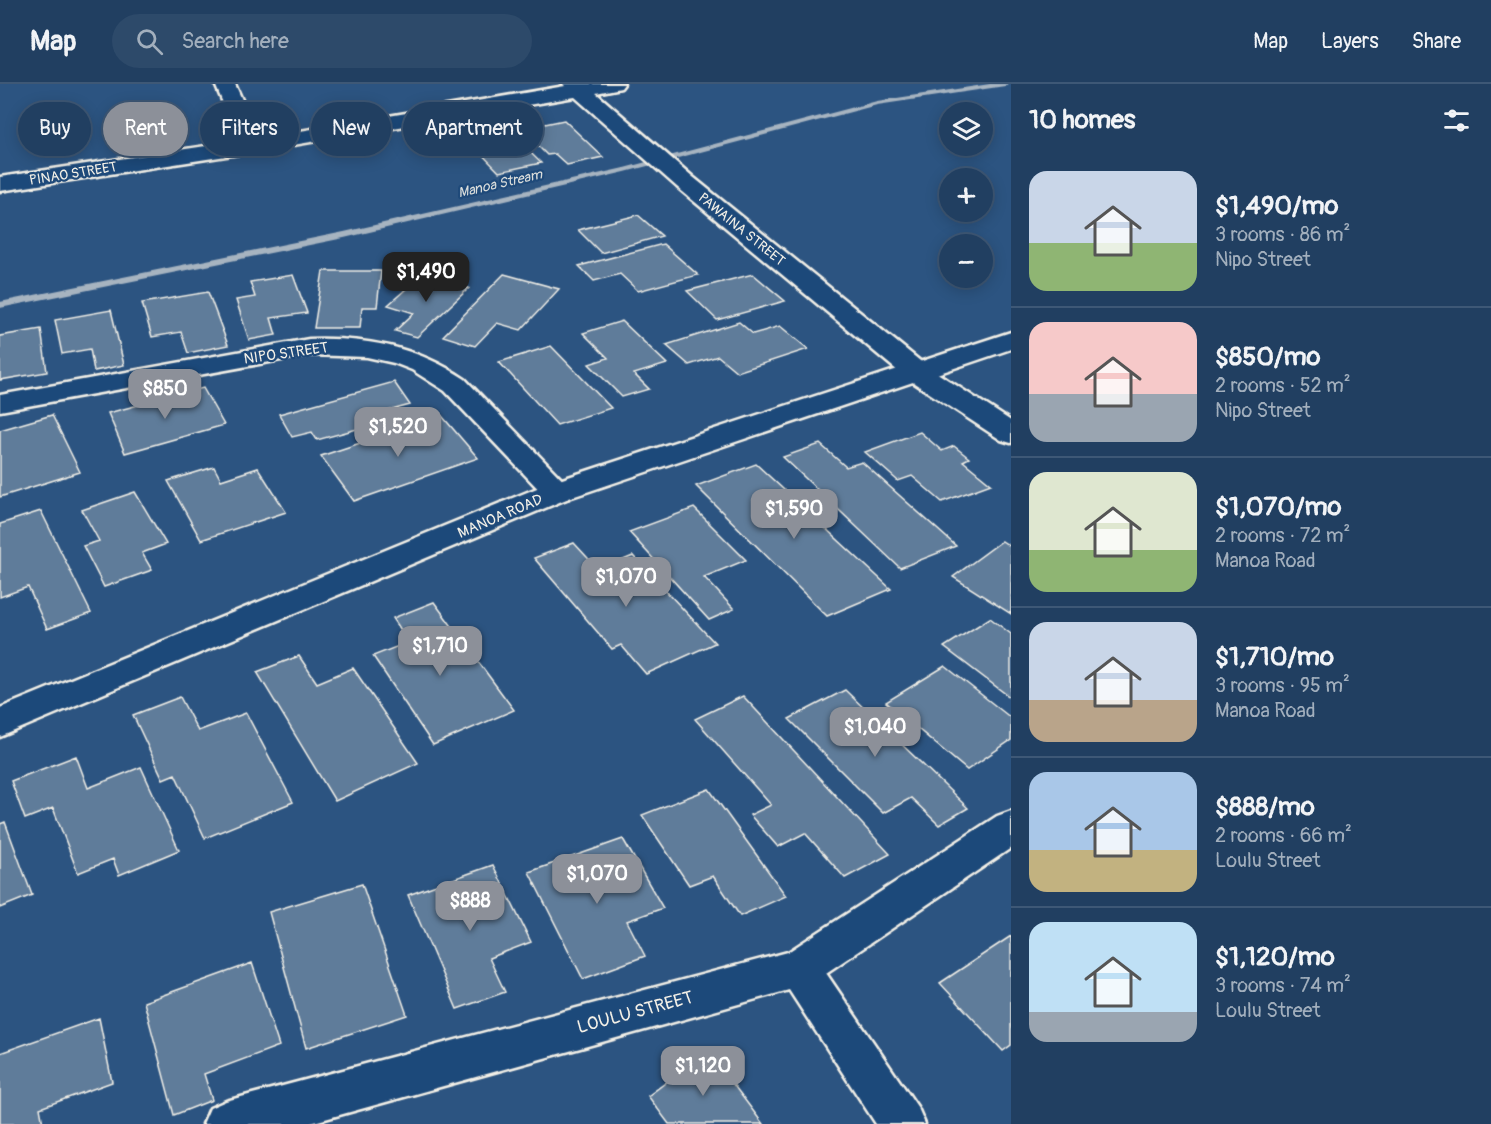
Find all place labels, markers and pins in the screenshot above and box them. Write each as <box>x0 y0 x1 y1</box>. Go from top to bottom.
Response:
pin: $1,490 <box>377 252 475 303</box>
pin: $850 <box>129 369 201 420</box>
pin: $1,520 <box>349 407 447 458</box>
pin: $1,590 <box>745 489 843 540</box>
pin: $1,070 <box>577 557 675 608</box>
pin: $1,710 <box>391 626 489 677</box>
pin: $1,040 <box>826 707 924 758</box>
pin: $1,070 <box>548 854 646 905</box>
pin: $888 <box>434 881 506 932</box>
pin: $1,120 <box>654 1046 752 1097</box>

